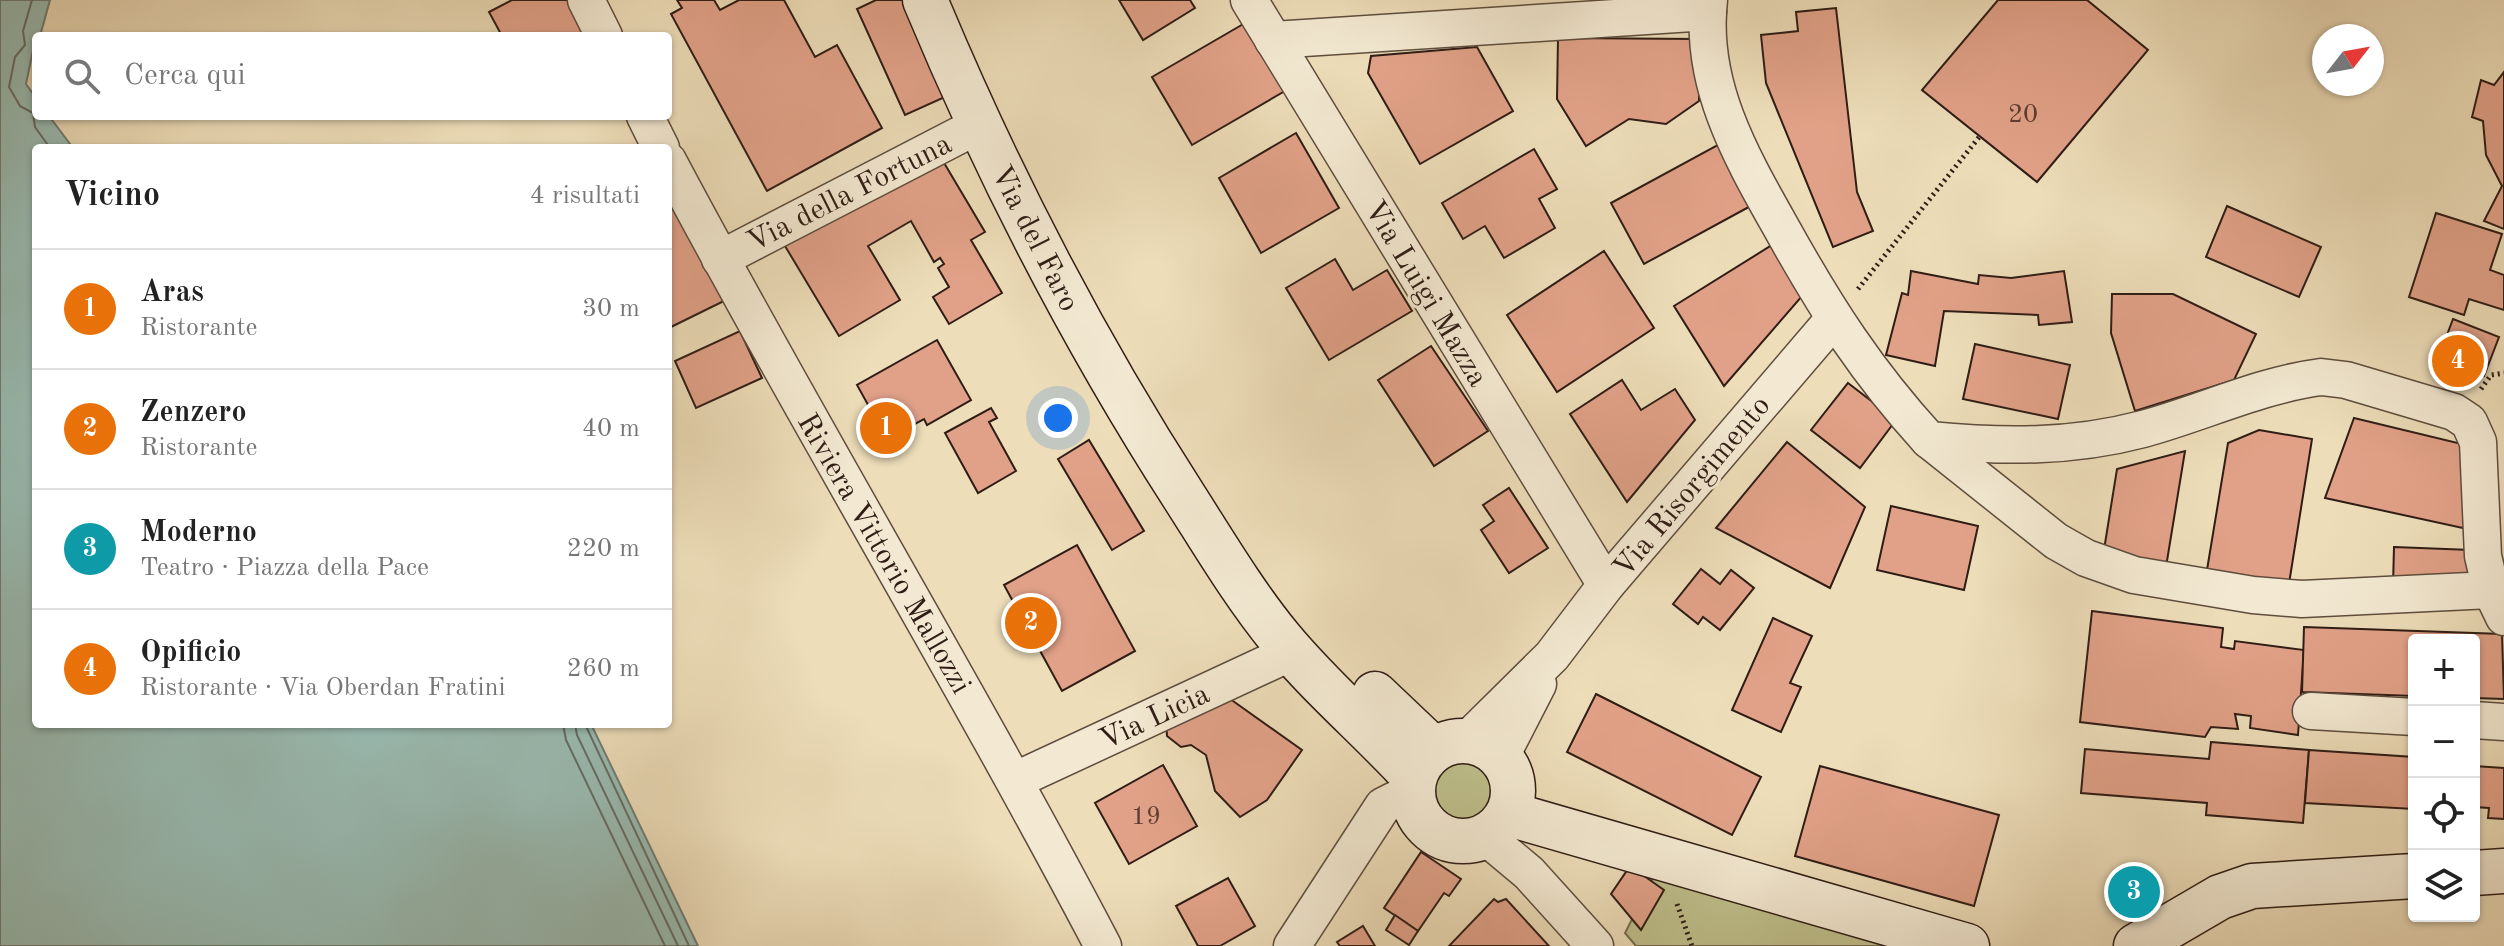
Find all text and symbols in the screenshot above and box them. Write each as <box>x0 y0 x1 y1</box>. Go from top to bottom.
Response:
north arrow <box>2312 24 2384 96</box>
search box <box>32 32 672 120</box>
icon: search <box>60 54 104 98</box>
text: Cerca qui <box>124 61 246 91</box>
house number: 20 <box>2008 102 2038 128</box>
street label: Via della Fortuna <box>743 129 957 258</box>
street label: Via del Faro <box>985 161 1084 317</box>
text: Vicino <box>64 179 160 213</box>
text: 4 risultati <box>530 183 640 209</box>
street label: Via Luigi Mazza <box>1358 196 1493 392</box>
text: Aras <box>140 278 204 308</box>
text: 1 <box>82 296 98 322</box>
text: 30 m <box>582 296 640 322</box>
text: Ristorante <box>140 315 258 341</box>
pin: 4 <box>2432 331 2484 391</box>
street label: Via Risorgimento <box>1608 391 1777 584</box>
text: Zenzero <box>140 398 247 428</box>
pin: 1 <box>860 398 912 458</box>
your location <box>1038 398 1078 438</box>
street label: Riviera Vittorio Mallozzi <box>791 409 976 699</box>
text: 2 <box>82 416 98 442</box>
text: 40 m <box>582 416 640 442</box>
text: Ristorante <box>140 435 258 461</box>
text: Moderno <box>140 518 257 548</box>
text: 3 <box>82 536 98 562</box>
text: 220 m <box>567 536 640 562</box>
text: Teatro · Piazza della Pace <box>140 555 429 581</box>
pin: 2 <box>1005 593 1057 653</box>
map controls <box>2408 634 2480 922</box>
button: + <box>2408 634 2480 706</box>
text: Opificio <box>140 638 241 668</box>
text: 4 <box>82 656 98 682</box>
text: 260 m <box>567 656 640 682</box>
text: Ristorante · Via Oberdan Fratini <box>140 675 506 701</box>
street label: Via Licia <box>1095 679 1215 756</box>
button: − <box>2408 706 2480 778</box>
button: locate <box>2408 778 2480 850</box>
house number: 19 <box>1131 804 1161 830</box>
button: layers <box>2408 850 2480 922</box>
pin: 3 <box>2108 862 2160 922</box>

